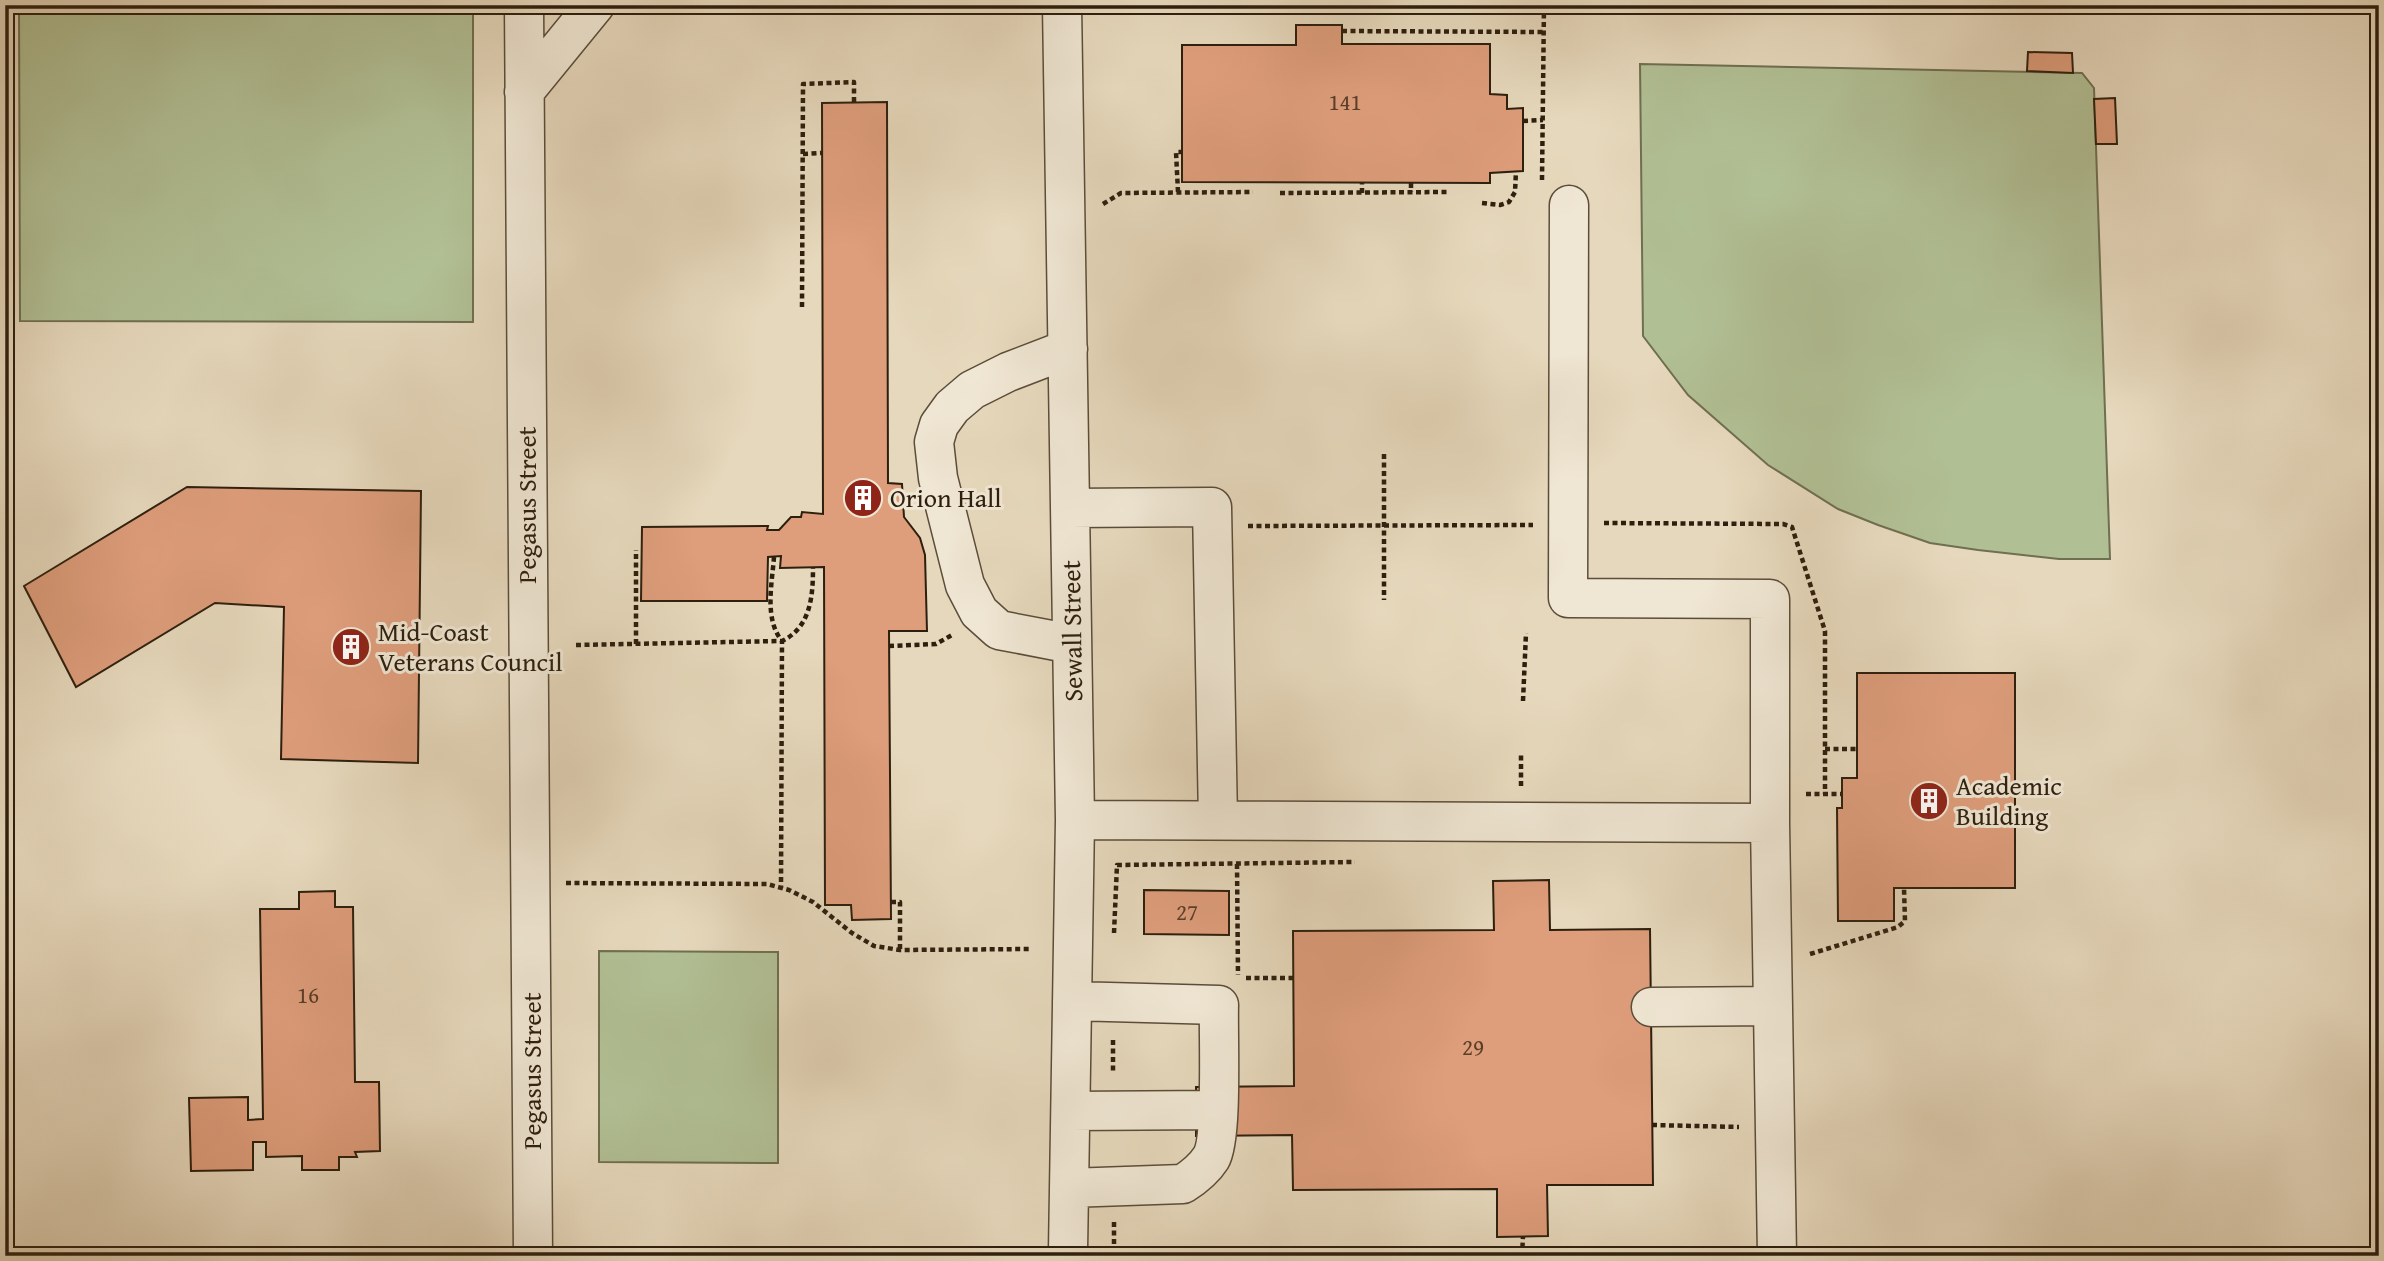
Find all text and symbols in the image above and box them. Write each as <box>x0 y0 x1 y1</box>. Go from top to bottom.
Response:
house number: 141 <box>1328 85 1362 118</box>
street label: Pegasus Street <box>507 426 546 584</box>
building icon: Orion Hall <box>842 477 884 519</box>
place label: Orion Hall <box>890 478 1002 517</box>
street label: Sewall Street <box>1051 560 1092 702</box>
place label: Mid-Coast Veterans Council <box>378 612 563 681</box>
building icon: Mid-Coast Veterans Council <box>330 626 372 668</box>
place label: Academic Building <box>1956 766 2062 835</box>
building icon: Academic Building <box>1908 780 1950 822</box>
house number: 27 <box>1176 895 1198 928</box>
house number: 16 <box>297 978 319 1011</box>
street label: Pegasus Street <box>512 992 551 1150</box>
house number: 29 <box>1462 1030 1484 1063</box>

